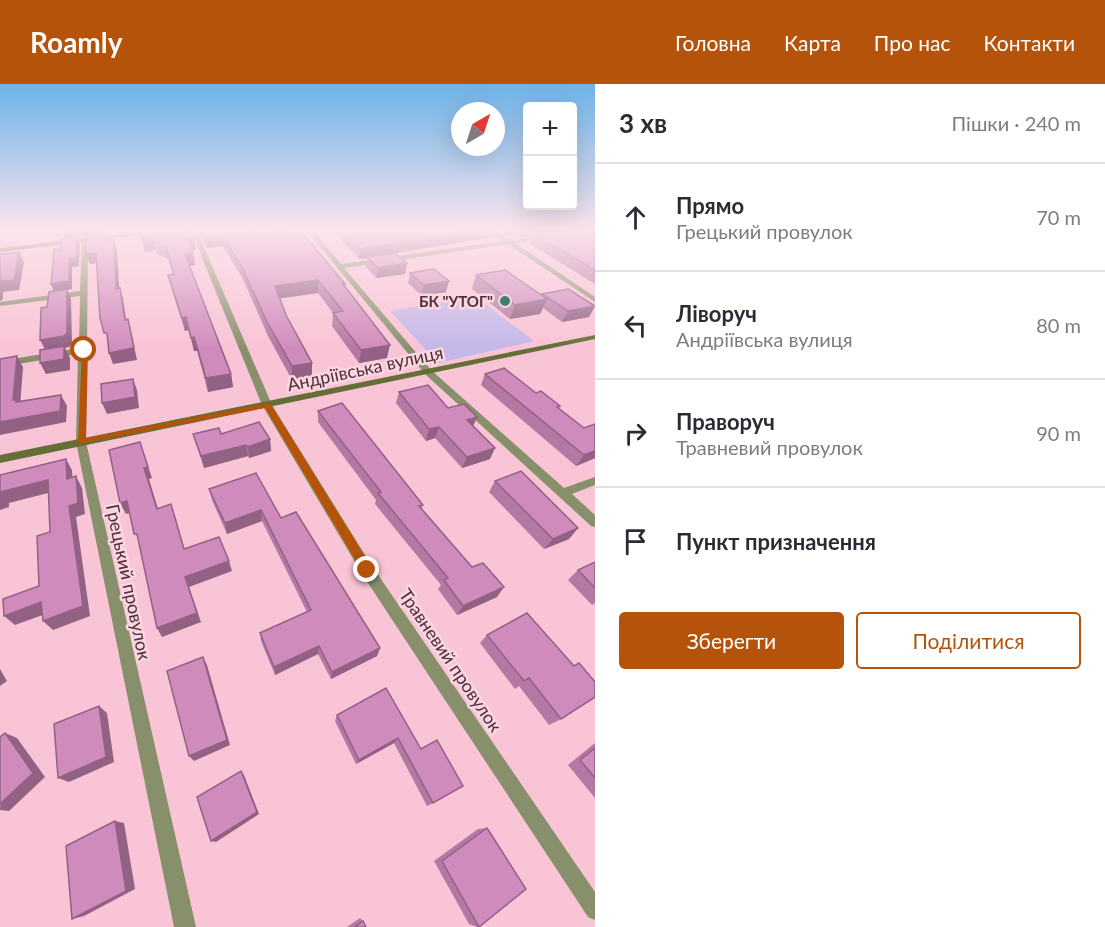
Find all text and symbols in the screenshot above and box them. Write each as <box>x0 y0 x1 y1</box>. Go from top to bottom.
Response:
text: Roamly <box>30 25 123 59</box>
text: Головна <box>675 30 751 55</box>
text: Карта <box>784 30 841 55</box>
text: Про нас <box>874 30 950 55</box>
text: Контакти <box>983 30 1075 55</box>
north arrow <box>451 102 505 156</box>
map controls <box>523 102 577 210</box>
button: + <box>523 102 577 156</box>
text: 3 хв <box>619 107 667 139</box>
text: Пішки · 240 m <box>952 111 1081 135</box>
button: − <box>523 156 577 210</box>
text: Прямо <box>676 192 744 219</box>
icon: ahead <box>619 201 652 234</box>
text: 70 m <box>1036 205 1081 229</box>
text: Грецький провулок <box>676 219 853 243</box>
place label: БК "УТОГ" <box>419 292 493 310</box>
marker: БК "УТОГ" <box>498 294 512 308</box>
text: Ліворуч <box>676 300 757 327</box>
icon: left <box>619 309 652 342</box>
text: 80 m <box>1036 313 1081 337</box>
text: Андріївська вулиця <box>676 327 853 351</box>
route start <box>70 336 96 362</box>
street label: Андріївська вулиця <box>285 341 445 395</box>
text: Праворуч <box>676 408 775 435</box>
icon: right <box>619 417 652 450</box>
text: 90 m <box>1036 421 1081 445</box>
text: Травневий провулок <box>676 435 863 459</box>
street label: Грецький провулок <box>102 502 156 663</box>
icon: arrive <box>619 525 652 558</box>
text: Пункт призначення <box>676 528 876 555</box>
route end <box>353 556 379 582</box>
street label: Травневий провулок <box>395 584 508 736</box>
button: Зберегти <box>619 612 844 669</box>
button: Поділитися <box>856 612 1081 669</box>

